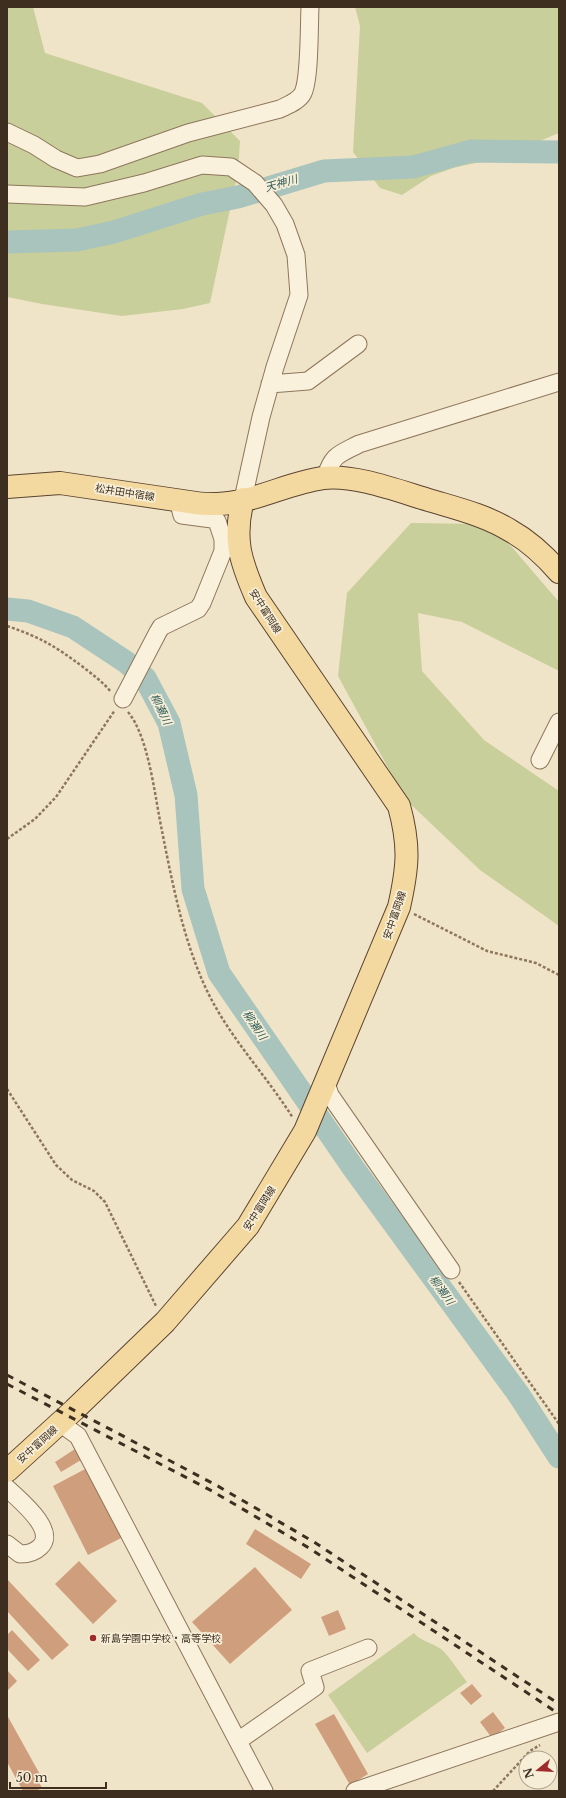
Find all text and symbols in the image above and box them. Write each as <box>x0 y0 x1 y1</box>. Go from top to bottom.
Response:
water label: 天神川 <box>263 171 300 194</box>
street label: 松井田中宿線 <box>94 481 156 504</box>
street label: 安中富岡線 <box>247 587 284 636</box>
water label: 柳瀬川 <box>147 691 175 728</box>
street label: 安中富岡線 <box>380 889 409 941</box>
water label: 柳瀬川 <box>240 1007 271 1043</box>
street label: 安中富岡線 <box>240 1184 278 1233</box>
water label: 柳瀬川 <box>427 1273 458 1308</box>
street label: 安中富岡線 <box>14 1423 60 1466</box>
place label: 新島学園中学校・高等学校 <box>101 1632 221 1645</box>
marker: 新島学園中学校・高等学校 <box>88 1633 98 1643</box>
north arrow <box>518 1750 558 1790</box>
scale bar <box>10 1764 106 1790</box>
text: N <box>520 1765 537 1780</box>
text: 50 m <box>16 1770 48 1785</box>

